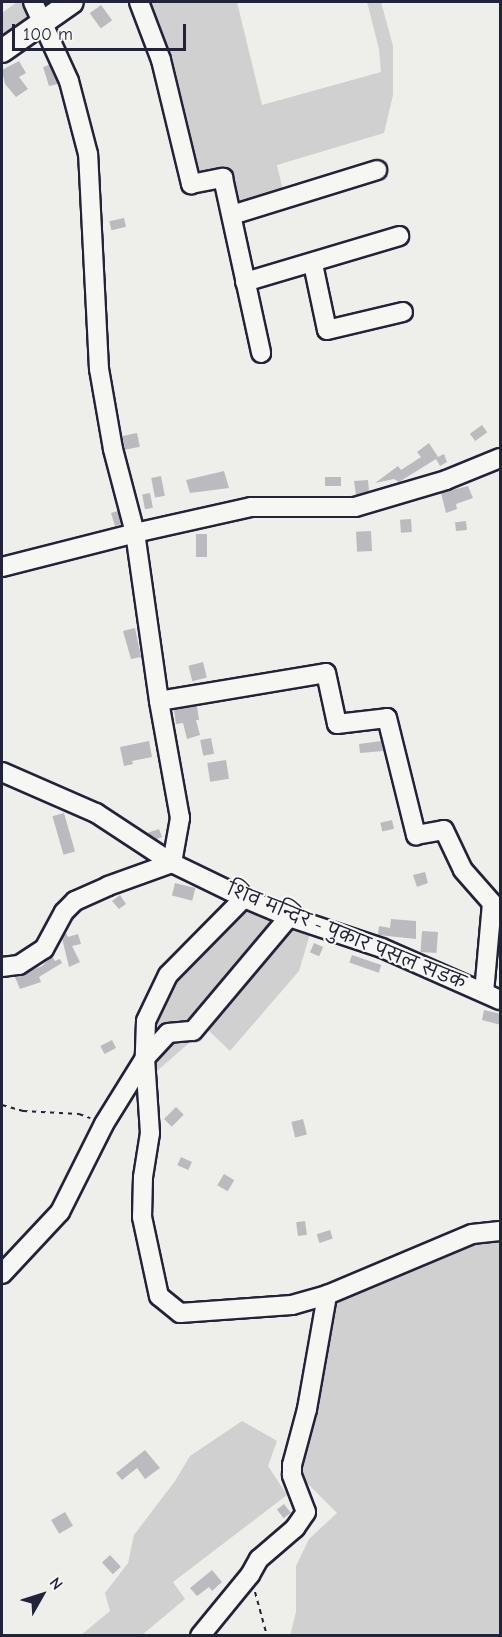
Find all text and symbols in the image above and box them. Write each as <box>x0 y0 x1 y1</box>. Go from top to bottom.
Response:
scale bar <box>15 12 189 50</box>
text: 100 m <box>23 24 73 45</box>
street label: शिव मन्दिर - पुकार पसल सडक <box>224 879 468 995</box>
north arrow <box>12 1565 72 1625</box>
text: N <box>46 1574 66 1593</box>

